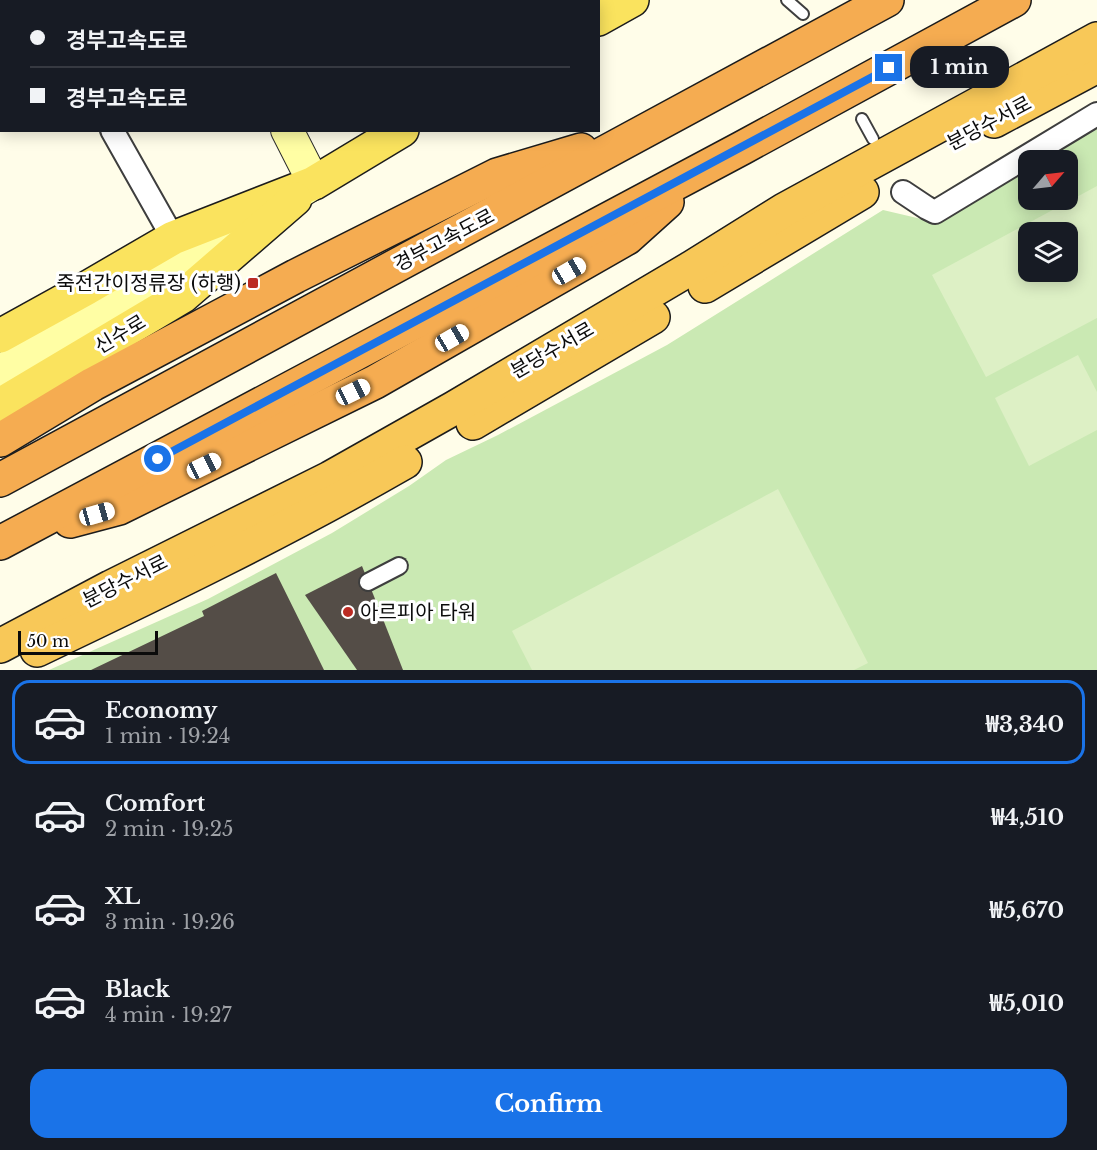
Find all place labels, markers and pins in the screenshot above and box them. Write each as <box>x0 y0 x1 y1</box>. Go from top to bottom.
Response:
place label: 죽전간이정류장 (하행) <box>56 271 241 295</box>
marker: 죽전간이정류장 (하행) <box>246 276 260 290</box>
place label: 아르피아 타워 <box>360 600 476 624</box>
marker: 아르피아 타워 <box>341 605 355 619</box>

